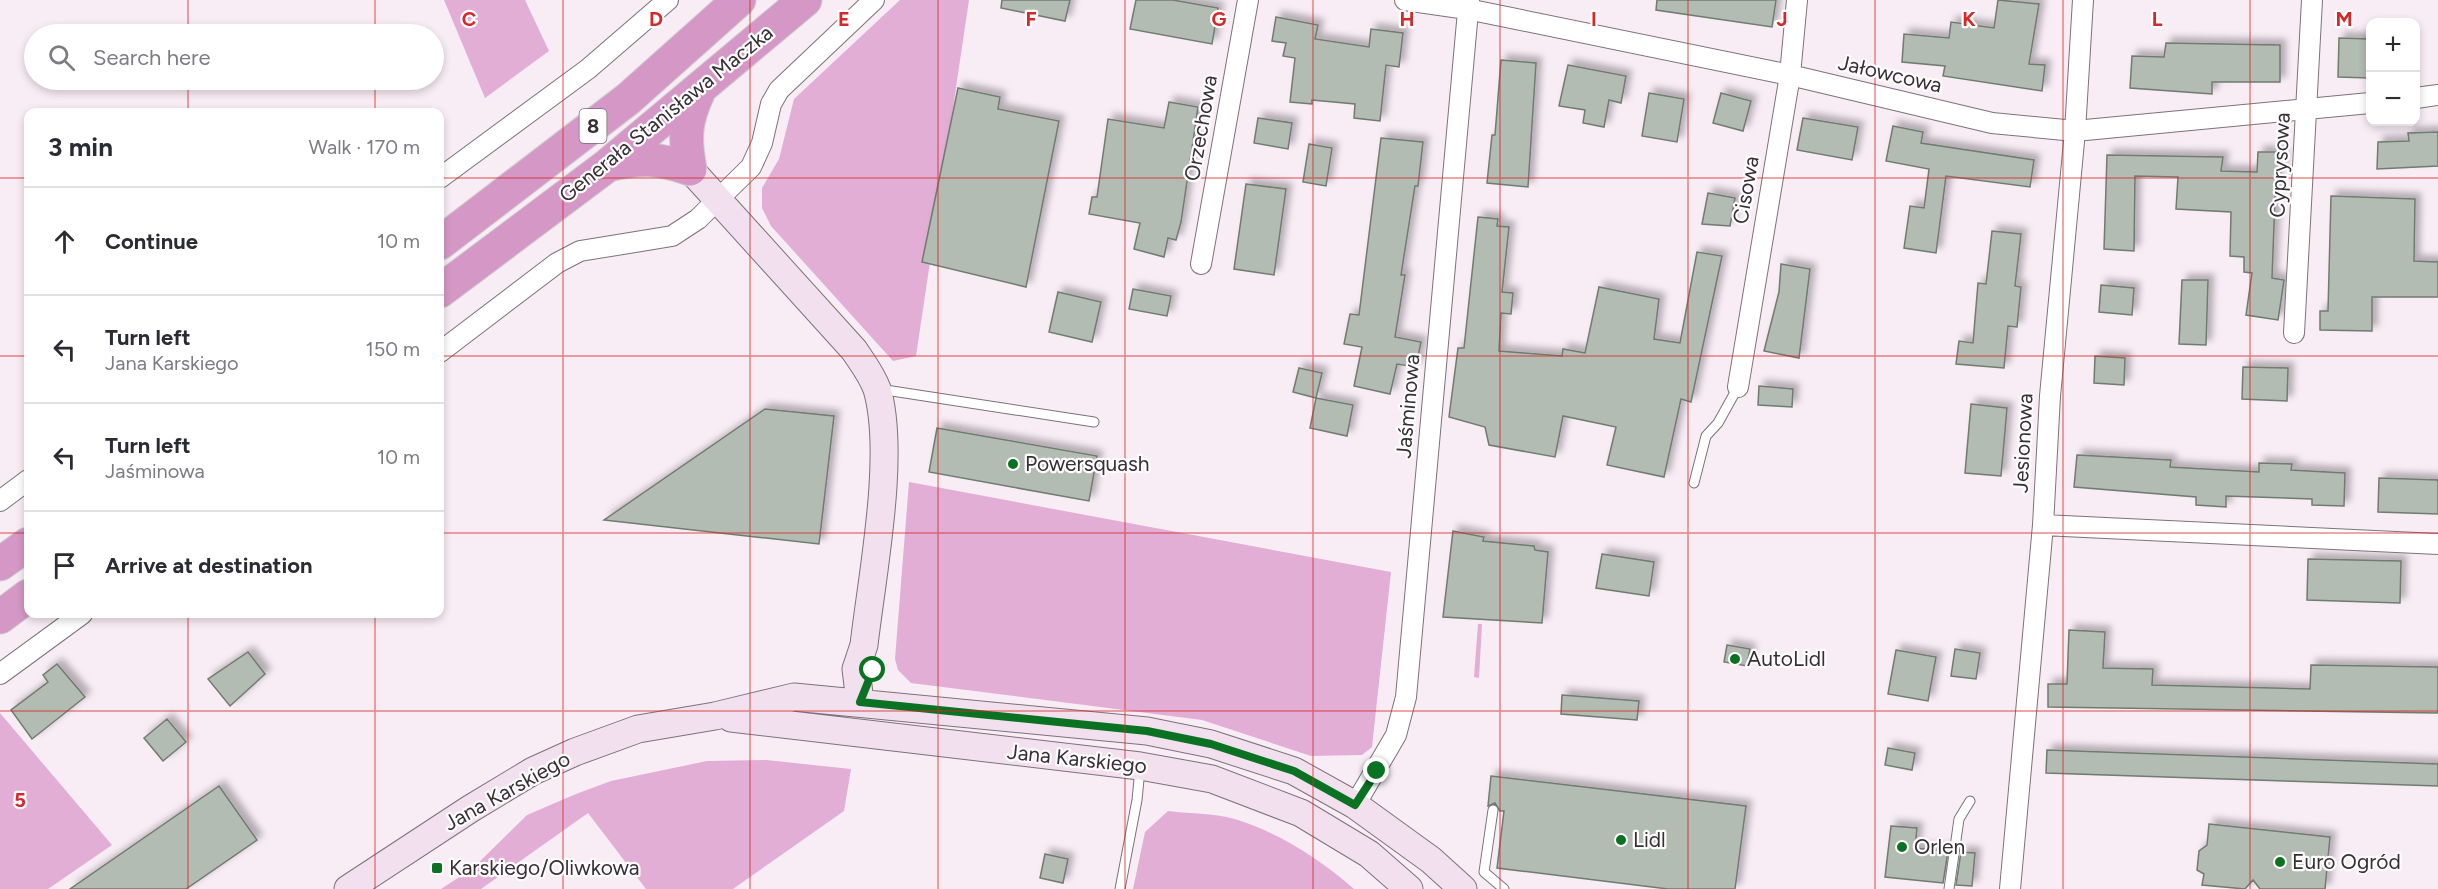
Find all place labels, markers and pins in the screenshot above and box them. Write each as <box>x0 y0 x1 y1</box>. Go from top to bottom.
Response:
place label: Powersquash <box>1025 451 1150 476</box>
marker: Powersquash <box>1006 457 1020 471</box>
place label: AutoLidl <box>1747 646 1826 671</box>
marker: AutoLidl <box>1728 652 1742 666</box>
place label: Lidl <box>1633 827 1666 852</box>
marker: Lidl <box>1614 833 1628 847</box>
place label: Orlen <box>1914 834 1965 859</box>
marker: Orlen <box>1895 840 1909 854</box>
place label: Euro Ogród <box>2292 849 2401 874</box>
place label: Karskiego/Oliwkowa <box>449 855 639 880</box>
marker: Euro Ogród <box>2273 855 2287 869</box>
marker: Karskiego/Oliwkowa <box>430 861 444 875</box>

